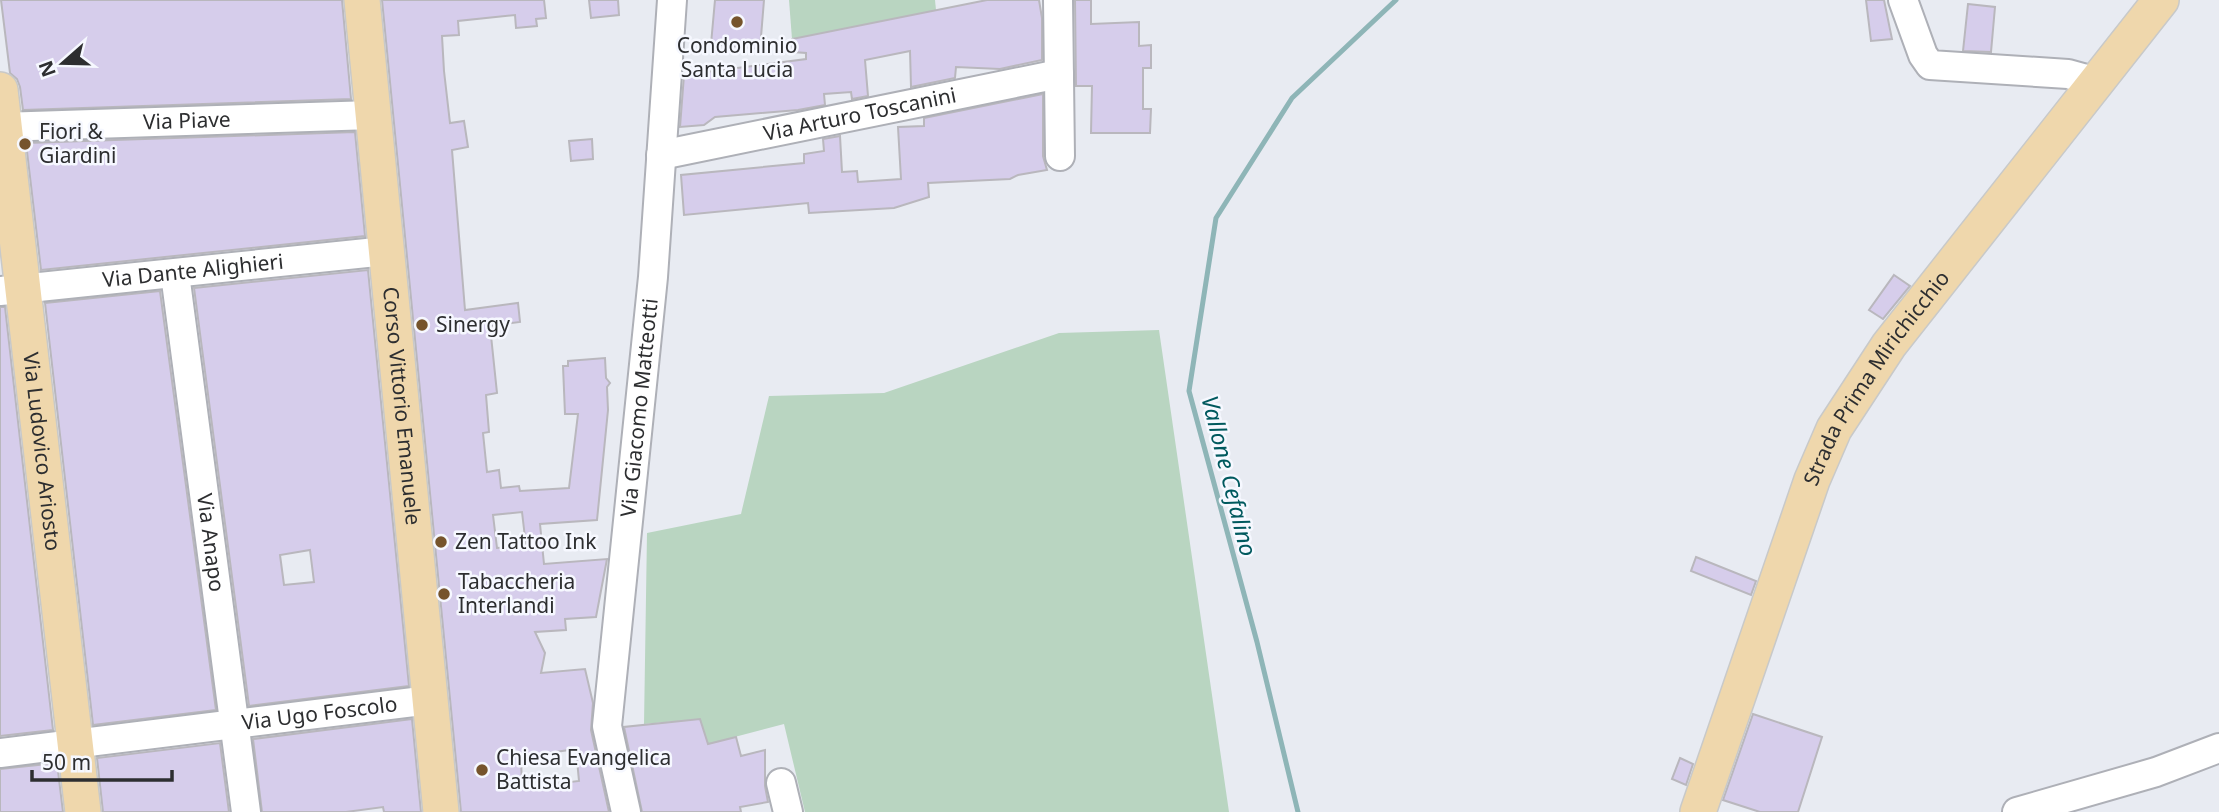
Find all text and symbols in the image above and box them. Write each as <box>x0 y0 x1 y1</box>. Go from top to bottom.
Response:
marker: Condominio Santa Lucia <box>729 14 745 30</box>
north arrow <box>28 28 98 98</box>
place label: Condominio Santa Lucia <box>677 31 797 83</box>
text: N <box>32 57 62 81</box>
street label: Via Arturo Toscanini <box>761 80 959 147</box>
street label: Via Piave <box>143 105 231 135</box>
place label: Fiori & Giardini <box>39 117 116 169</box>
marker: Fiori & Giardini <box>17 136 33 152</box>
street label: Via Dante Alighieri <box>101 247 285 293</box>
street label: Strada Prima Mirichicchio <box>1796 264 1955 490</box>
street label: Corso Vittorio Emanuele <box>377 285 428 526</box>
street label: Via Giacomo Matteotti <box>613 297 664 518</box>
place label: Sinergy <box>436 310 510 338</box>
marker: Sinergy <box>414 317 430 333</box>
street label: Via Ludovico Ariosto <box>17 351 68 552</box>
water label: Vallone Cefalino <box>1195 392 1265 559</box>
street label: Via Anapo <box>191 492 232 594</box>
place label: Zen Tattoo Ink <box>455 527 597 555</box>
marker: Zen Tattoo Ink <box>433 534 449 550</box>
place label: Tabaccheria Interlandi <box>458 567 575 619</box>
marker: Tabaccheria Interlandi <box>436 586 452 602</box>
street label: Via Ugo Foscolo <box>240 689 399 736</box>
scale bar <box>32 738 172 782</box>
place label: Chiesa Evangelica Battista <box>496 743 671 795</box>
text: 50 m <box>42 748 91 776</box>
marker: Chiesa Evangelica Battista <box>474 762 490 778</box>

